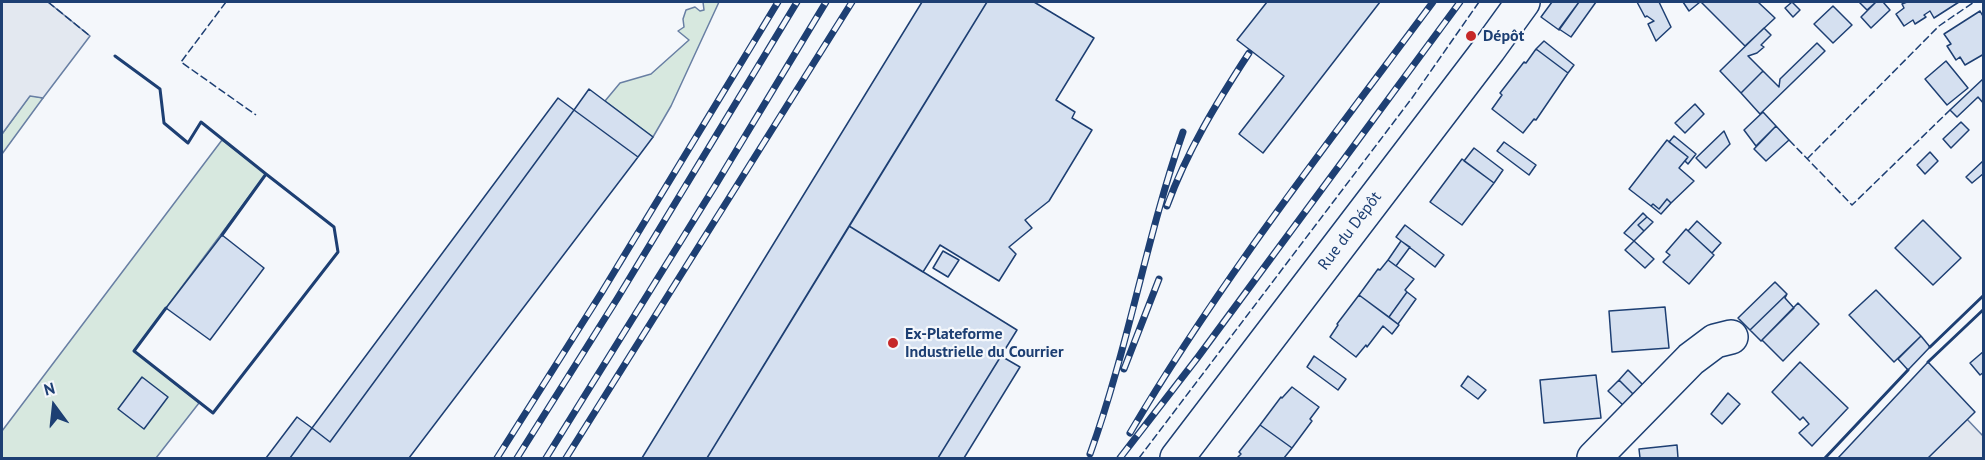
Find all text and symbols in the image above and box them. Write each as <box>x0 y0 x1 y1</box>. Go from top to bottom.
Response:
place label: Dépôt <box>1483 26 1524 46</box>
marker: Dépôt <box>1464 29 1478 43</box>
street label: Rue du Dépôt <box>1314 188 1386 274</box>
place label: Ex-Plateforme Industrielle du Courrier <box>905 324 1064 362</box>
marker: Ex-Plateforme Industrielle du Courrier <box>886 336 900 350</box>
north arrow <box>24 376 84 436</box>
text: N <box>42 378 57 400</box>

